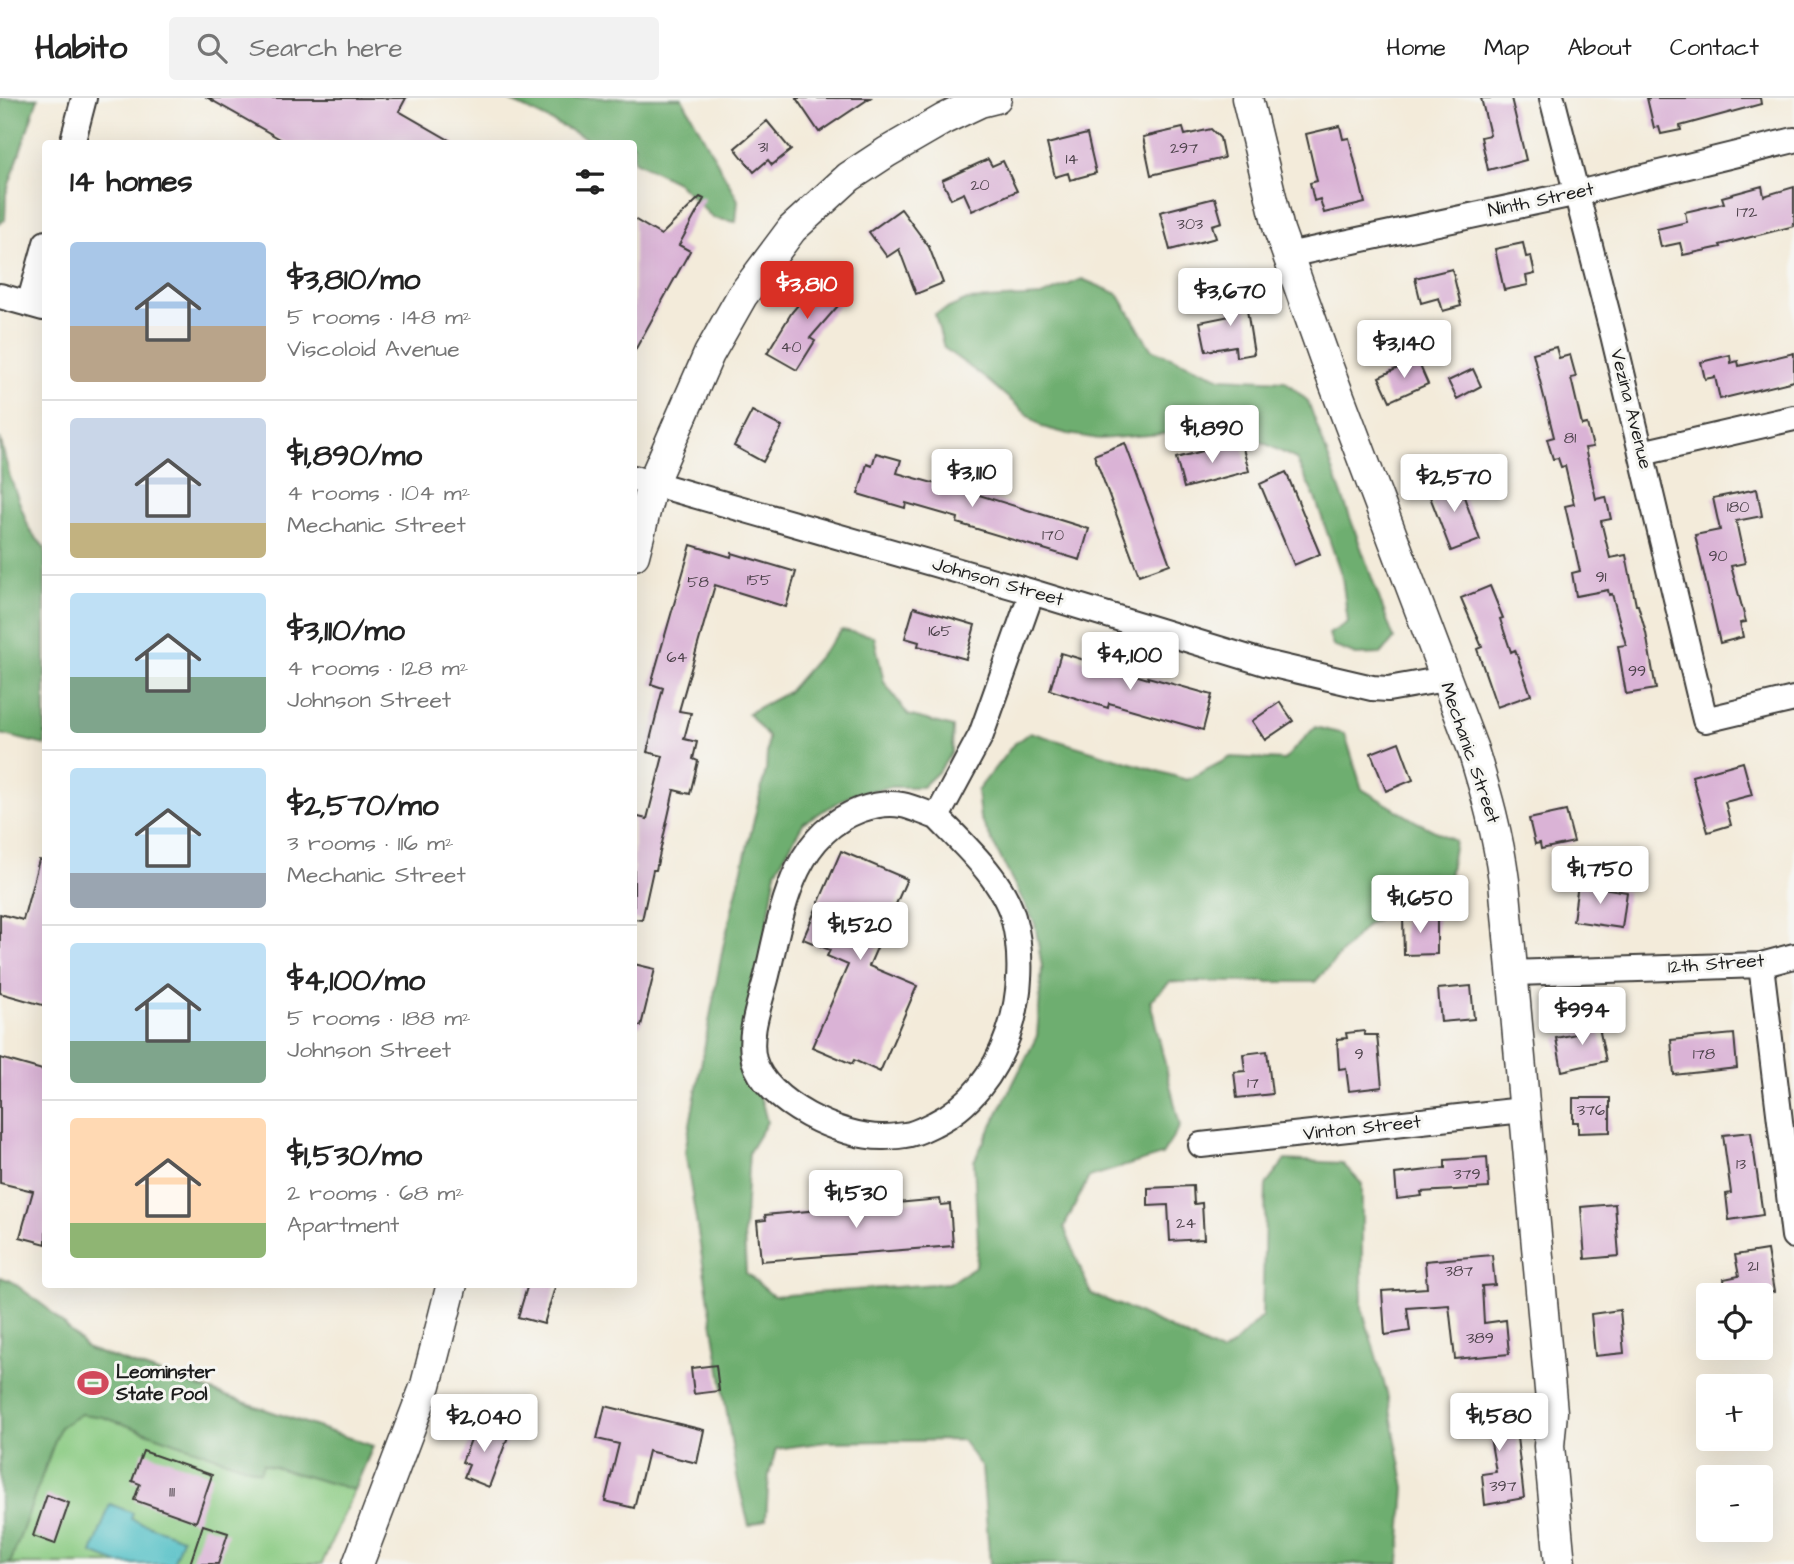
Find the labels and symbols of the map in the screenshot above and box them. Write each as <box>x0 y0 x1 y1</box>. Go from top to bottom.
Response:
house number: 31 <box>758 136 768 158</box>
house number: 297 <box>1170 137 1198 159</box>
house number: 14 <box>1066 148 1079 170</box>
house number: 20 <box>970 174 990 196</box>
street label: Ninth Street <box>1486 176 1597 224</box>
house number: 172 <box>1736 201 1758 223</box>
house number: 303 <box>1177 213 1203 235</box>
pin: $3,810 <box>750 262 864 321</box>
pin: $3,670 <box>1173 268 1287 328</box>
pin: $3,140 <box>1347 320 1461 380</box>
house number: 40 <box>781 336 801 358</box>
street label: Vezina Avenue <box>1603 346 1659 472</box>
pin: $1,890 <box>1155 406 1269 465</box>
house number: 81 <box>1564 427 1576 449</box>
pin: $3,110 <box>915 450 1029 509</box>
pin: $2,570 <box>1397 454 1511 514</box>
house number: 180 <box>1727 496 1749 518</box>
house number: 170 <box>1042 524 1064 546</box>
house number: 90 <box>1708 545 1728 567</box>
street label: Johnson Street <box>929 550 1067 614</box>
house number: 91 <box>1595 566 1607 588</box>
house number: 155 <box>747 569 772 591</box>
house number: 58 <box>687 571 709 593</box>
house number: 165 <box>928 620 952 642</box>
pin: $4,100 <box>1073 632 1187 692</box>
house number: 64 <box>667 646 688 668</box>
house number: 99 <box>1628 660 1646 682</box>
street label: Mechanic Street <box>1433 679 1507 828</box>
pin: $1,750 <box>1543 846 1657 906</box>
pin: $1,650 <box>1363 876 1477 935</box>
pin: $1,520 <box>803 902 917 962</box>
street label: 12th Street <box>1667 947 1765 981</box>
pin: $994 <box>1541 988 1623 1047</box>
house number: 9 <box>1354 1043 1364 1065</box>
house number: 178 <box>1693 1043 1715 1065</box>
house number: 17 <box>1247 1072 1259 1094</box>
house number: 376 <box>1577 1099 1605 1121</box>
street label: Vinton Street <box>1302 1108 1423 1148</box>
house number: 13 <box>1736 1153 1746 1175</box>
house number: 379 <box>1453 1163 1481 1185</box>
pin: $1,530 <box>799 1170 913 1230</box>
house number: 24 <box>1176 1212 1196 1234</box>
house number: 21 <box>1747 1255 1759 1277</box>
house number: 387 <box>1445 1260 1473 1282</box>
house number: 389 <box>1466 1327 1494 1349</box>
place label: Leominster State Pool <box>115 1359 216 1408</box>
sports icon: Leominster State Pool <box>76 1366 110 1400</box>
pin: $2,040 <box>427 1394 541 1454</box>
pin: $1,580 <box>1442 1394 1556 1453</box>
house number: 397 <box>1489 1475 1517 1497</box>
house number: 111 <box>169 1481 175 1503</box>

